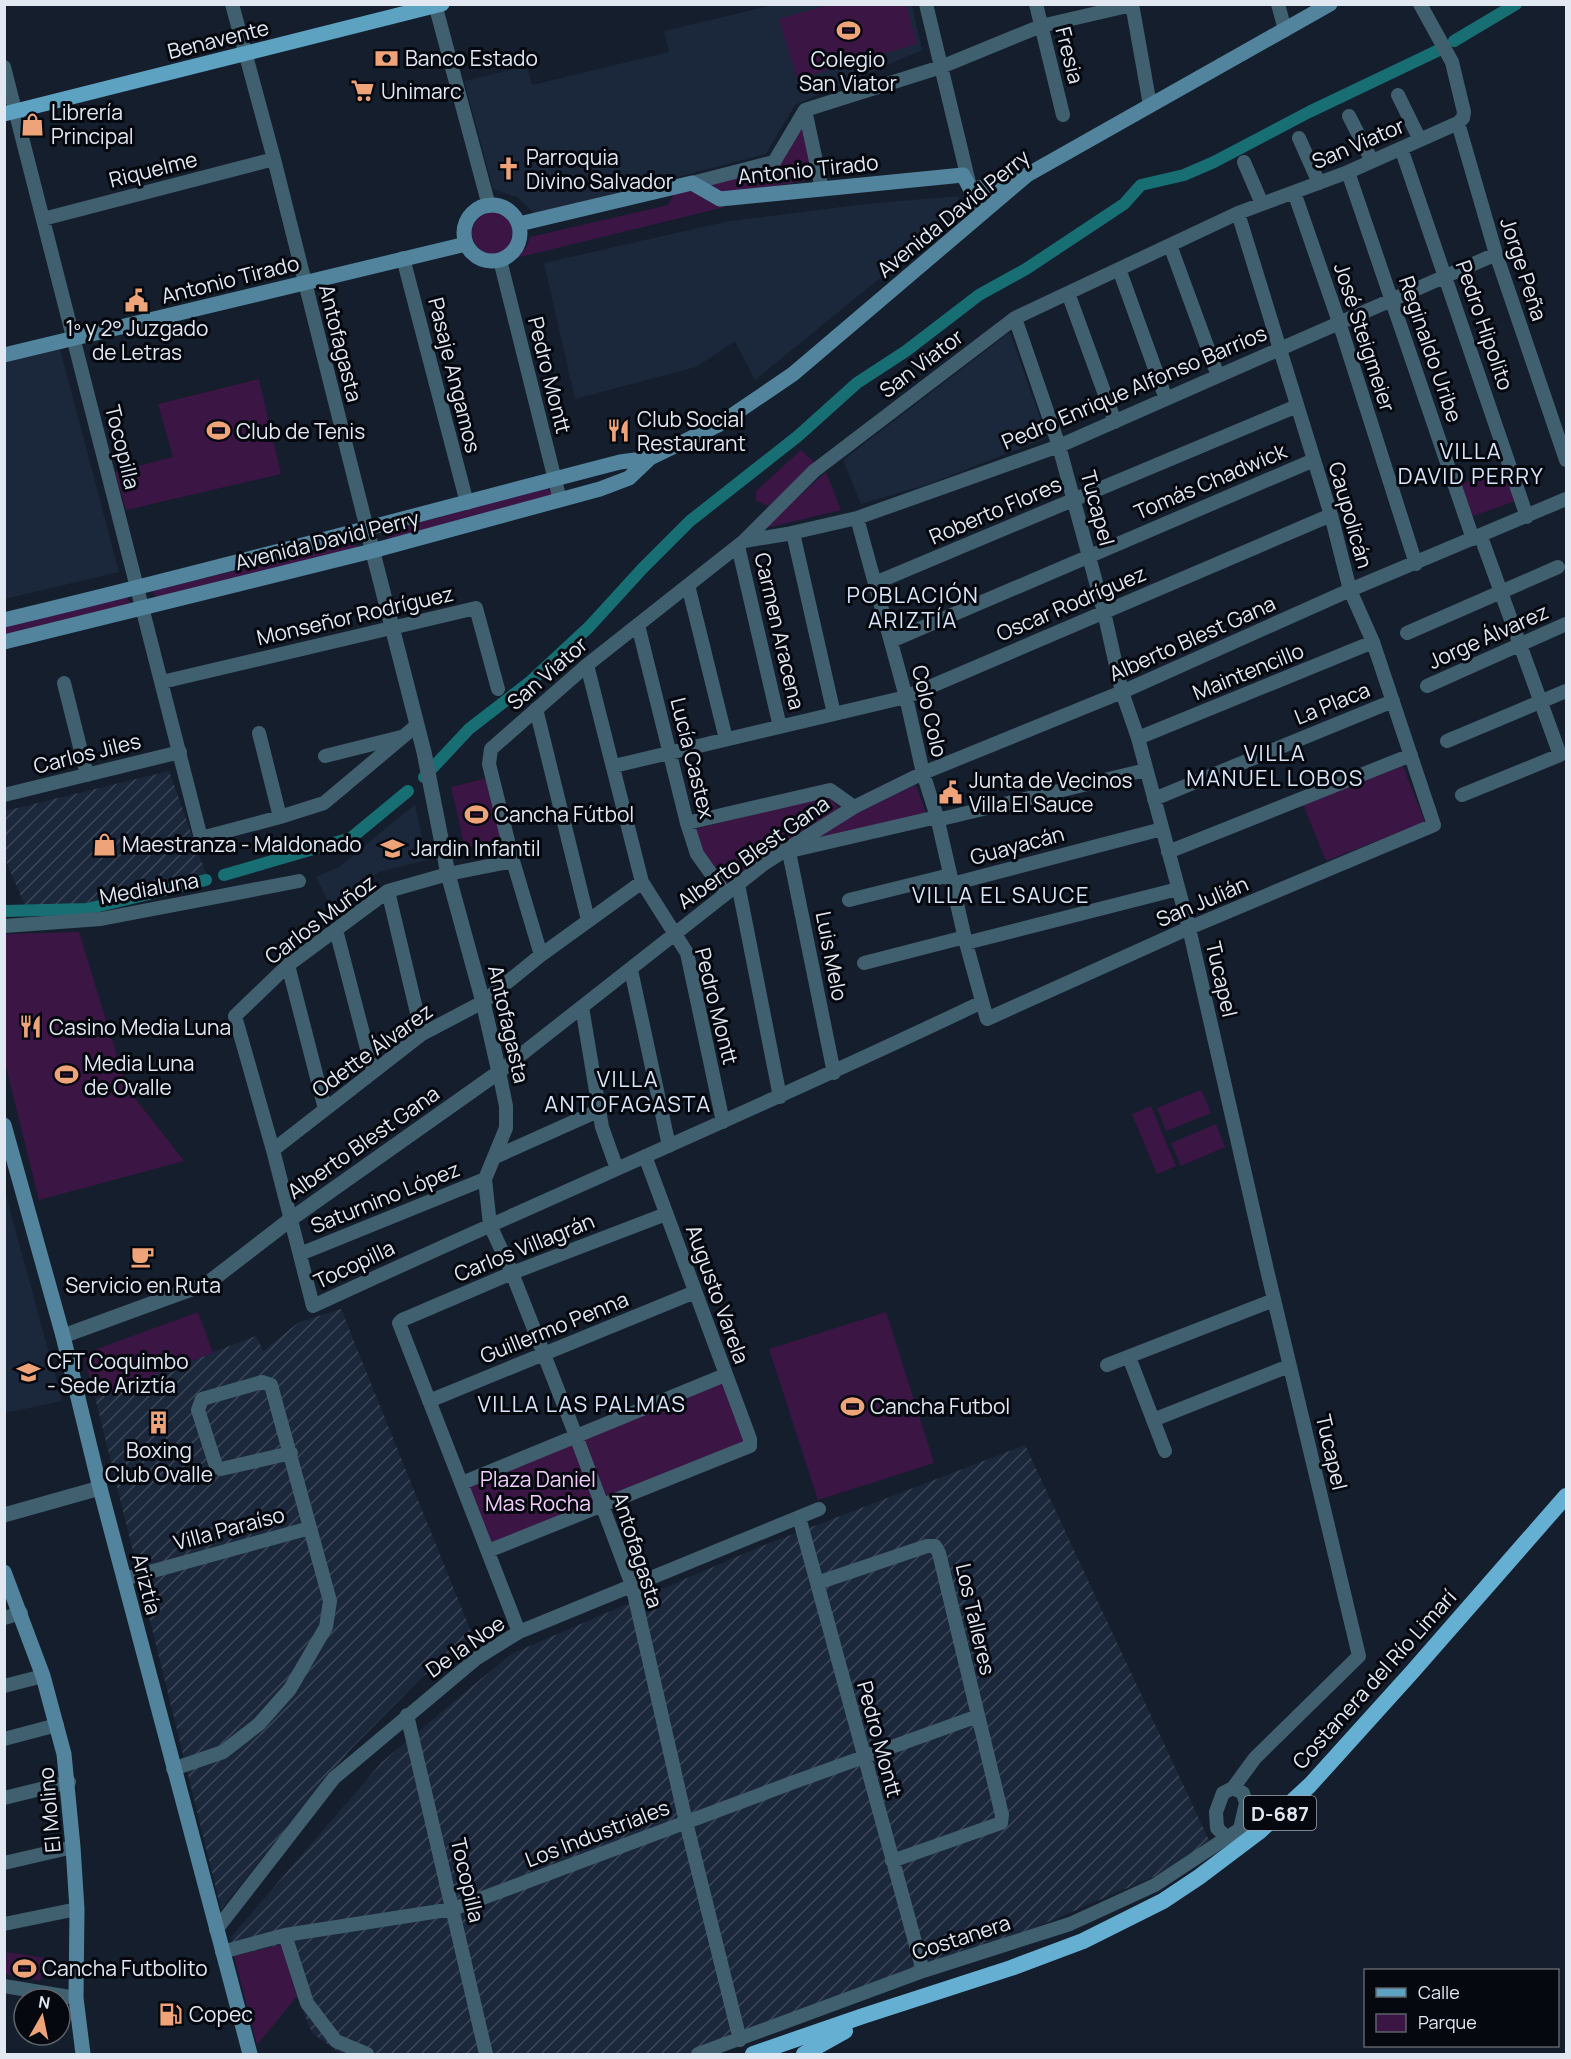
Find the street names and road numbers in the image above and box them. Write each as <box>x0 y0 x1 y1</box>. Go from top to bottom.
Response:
street label: Benavente <box>164 13 272 65</box>
street label: Fresia <box>1049 24 1091 86</box>
street label: San Viator <box>1307 111 1409 175</box>
street label: Avenida David Perry <box>871 143 1035 283</box>
street label: Riquelme <box>106 144 200 194</box>
street label: Antonio Tirado <box>736 148 880 190</box>
street label: Jorge Peña <box>1494 214 1554 324</box>
street label: Antonio Tirado <box>158 248 302 310</box>
street label: Pedro Hipolito <box>1450 256 1520 394</box>
street label: José Steigmeier <box>1328 259 1402 415</box>
street label: Reginaldo Uribe <box>1393 272 1469 426</box>
street label: Antofagasta <box>313 281 369 405</box>
street label: Pasaje Angamos <box>422 294 488 456</box>
street label: Pedro Montt <box>522 314 578 436</box>
street label: Pedro Enrique Alfonso Barrios <box>997 318 1271 456</box>
street label: San Viator <box>873 322 969 404</box>
street label: Tocopilla <box>99 402 147 492</box>
street label: Tomás Chadwick <box>1130 436 1291 526</box>
street label: Caupolicán <box>1322 458 1380 572</box>
street label: Tucapel <box>1075 467 1121 549</box>
street label: Roberto Flores <box>925 470 1065 550</box>
street label: Avenida David Perry <box>232 504 422 576</box>
street label: Carmen Aracena <box>748 550 812 712</box>
street label: Oscar Rodríguez <box>992 559 1150 647</box>
street label: Monseñor Rodríguez <box>254 579 456 651</box>
street label: Alberto Blest Gana <box>1104 589 1280 687</box>
street label: Jorge Álvarez <box>1423 597 1553 675</box>
street label: San Viator <box>501 630 594 716</box>
street label: Maintencillo <box>1188 636 1308 706</box>
street label: Colo Colo <box>906 662 954 760</box>
street label: La Placa <box>1290 675 1374 731</box>
street label: Lucía Castex <box>664 695 722 821</box>
street label: Carlos Jiles <box>30 726 144 780</box>
street label: Alberto Blest Gana <box>671 789 835 915</box>
street label: Guayacán <box>967 819 1067 871</box>
street label: Medialuna <box>97 865 201 911</box>
street label: Carlos Muñoz <box>259 868 381 970</box>
street label: San Julián <box>1152 869 1252 933</box>
street label: Luis Melo <box>810 909 854 1003</box>
street label: Tucapel <box>1200 938 1244 1020</box>
street label: Pedro Montt <box>689 945 745 1067</box>
street label: Antofagasta <box>482 962 536 1086</box>
street label: Odette Álvarez <box>306 997 438 1103</box>
street label: Alberto Blest Gana <box>281 1079 445 1205</box>
street label: Saturnino López <box>306 1154 464 1240</box>
street label: Carlos Villagrán <box>450 1206 598 1288</box>
street label: Augusto Varela <box>680 1221 756 1367</box>
street label: Tocopilla <box>309 1233 399 1295</box>
street label: Guillermo Penna <box>476 1285 632 1369</box>
street label: Tucapel <box>1310 1411 1354 1493</box>
street label: Antofagasta <box>606 1489 670 1611</box>
street label: Villa Paraíso <box>170 1500 288 1556</box>
street label: Ariztía <box>126 1551 168 1617</box>
street label: Los Talleres <box>950 1560 1002 1678</box>
street label: Costanera del Río Limarí <box>1286 1583 1462 1775</box>
street label: De la Noe <box>420 1609 510 1683</box>
street label: Pedro Montt <box>851 1678 909 1800</box>
street label: El Molino <box>31 1766 67 1854</box>
street label: Los Industriales <box>521 1793 673 1873</box>
road number: D-687 <box>1244 1796 1316 1830</box>
street label: Tocopilla <box>445 1835 491 1925</box>
street label: Costanera <box>908 1908 1014 1966</box>

